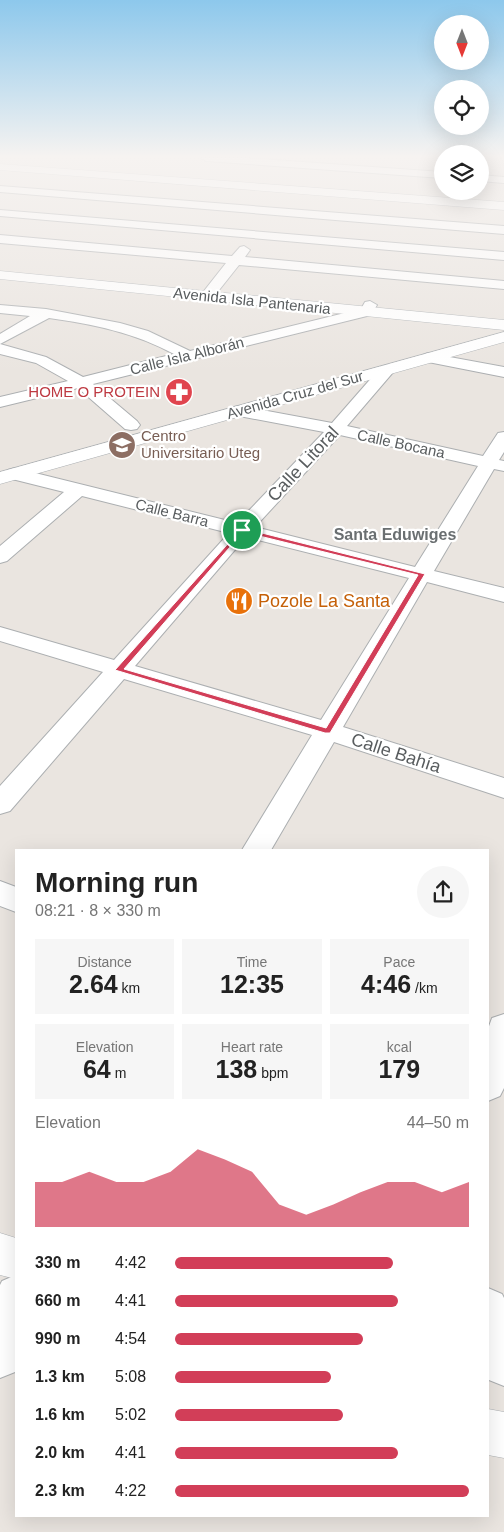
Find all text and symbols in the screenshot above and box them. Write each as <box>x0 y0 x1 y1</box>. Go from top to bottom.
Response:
north arrow <box>434 15 489 70</box>
map controls <box>434 15 489 200</box>
button: locate <box>434 80 489 135</box>
button: layers <box>434 145 489 200</box>
street label: Avenida Isla Pantenaria <box>173 284 332 317</box>
street label: Calle Isla Alborán <box>128 333 246 378</box>
street label: Avenida Cruz del Sur <box>225 367 365 422</box>
pharmacy icon: HOME O PROTEIN <box>164 377 194 407</box>
place label: HOME O PROTEIN <box>28 383 160 400</box>
street label: Calle Litoral <box>263 422 343 506</box>
street label: Calle Bocana <box>356 426 447 461</box>
place label: Centro Universitario Uteg <box>141 427 260 461</box>
school or university icon: Centro Universitario Uteg <box>107 430 137 460</box>
street label: Calle Barra <box>134 495 211 530</box>
pin <box>221 509 263 551</box>
icon: arrive <box>228 516 256 544</box>
district label: Santa Eduwiges <box>334 526 456 543</box>
restaurant icon: Pozole La Santa <box>224 586 254 616</box>
place label: Pozole La Santa <box>258 591 391 611</box>
street label: Calle Bahía <box>349 729 444 777</box>
button: share <box>417 866 469 918</box>
text: Morning run <box>35 867 198 898</box>
text: 08:21 · 8 × 330 m <box>35 902 161 919</box>
text: Distance <box>77 954 132 970</box>
text: Time <box>237 954 267 970</box>
text: Pace <box>383 954 415 970</box>
text: 2.64 <box>69 970 118 998</box>
text: 12:35 <box>220 970 284 998</box>
text: 4:46 <box>361 970 411 998</box>
text: km <box>118 980 140 996</box>
text: /km <box>411 980 438 996</box>
text: Elevation <box>76 1039 133 1055</box>
text: Heart rate <box>221 1039 283 1055</box>
text: kcal <box>387 1039 412 1055</box>
text: 64 <box>83 1055 111 1083</box>
text: 138 <box>216 1055 257 1083</box>
text: 179 <box>378 1055 420 1083</box>
text: m <box>111 1065 126 1081</box>
text: bpm <box>257 1065 288 1081</box>
text: Elevation <box>35 1114 101 1131</box>
text: 44–50 m <box>407 1114 469 1131</box>
text: 330 m <box>35 1254 80 1271</box>
text: 4:42 <box>115 1254 146 1271</box>
text: 660 m <box>35 1292 80 1309</box>
text: 4:41 <box>115 1292 146 1309</box>
text: 990 m <box>35 1330 80 1347</box>
text: 4:54 <box>115 1330 146 1347</box>
text: 1.3 km <box>35 1368 85 1385</box>
text: 5:08 <box>115 1368 146 1385</box>
text: 1.6 km <box>35 1406 85 1423</box>
text: 5:02 <box>115 1406 146 1423</box>
text: 2.0 km <box>35 1444 85 1461</box>
text: 4:41 <box>115 1444 146 1461</box>
text: 2.3 km <box>35 1482 85 1499</box>
text: 4:22 <box>115 1482 146 1499</box>

